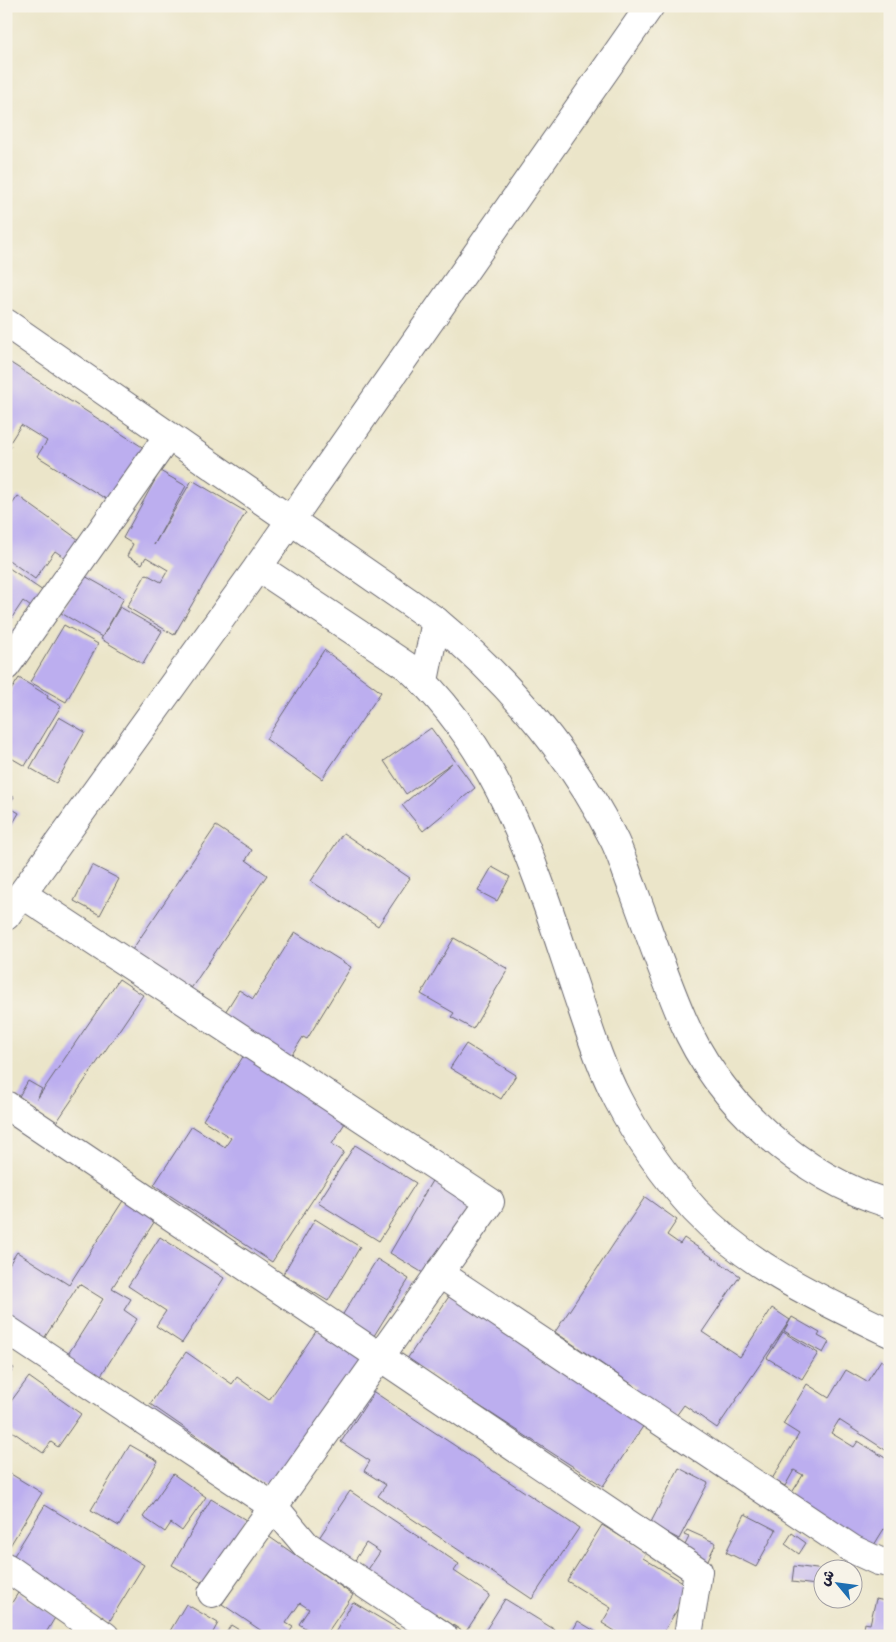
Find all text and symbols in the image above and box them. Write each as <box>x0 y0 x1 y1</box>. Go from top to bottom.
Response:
north arrow <box>814 1560 864 1610</box>
text: ش <box>812 1565 842 1591</box>

